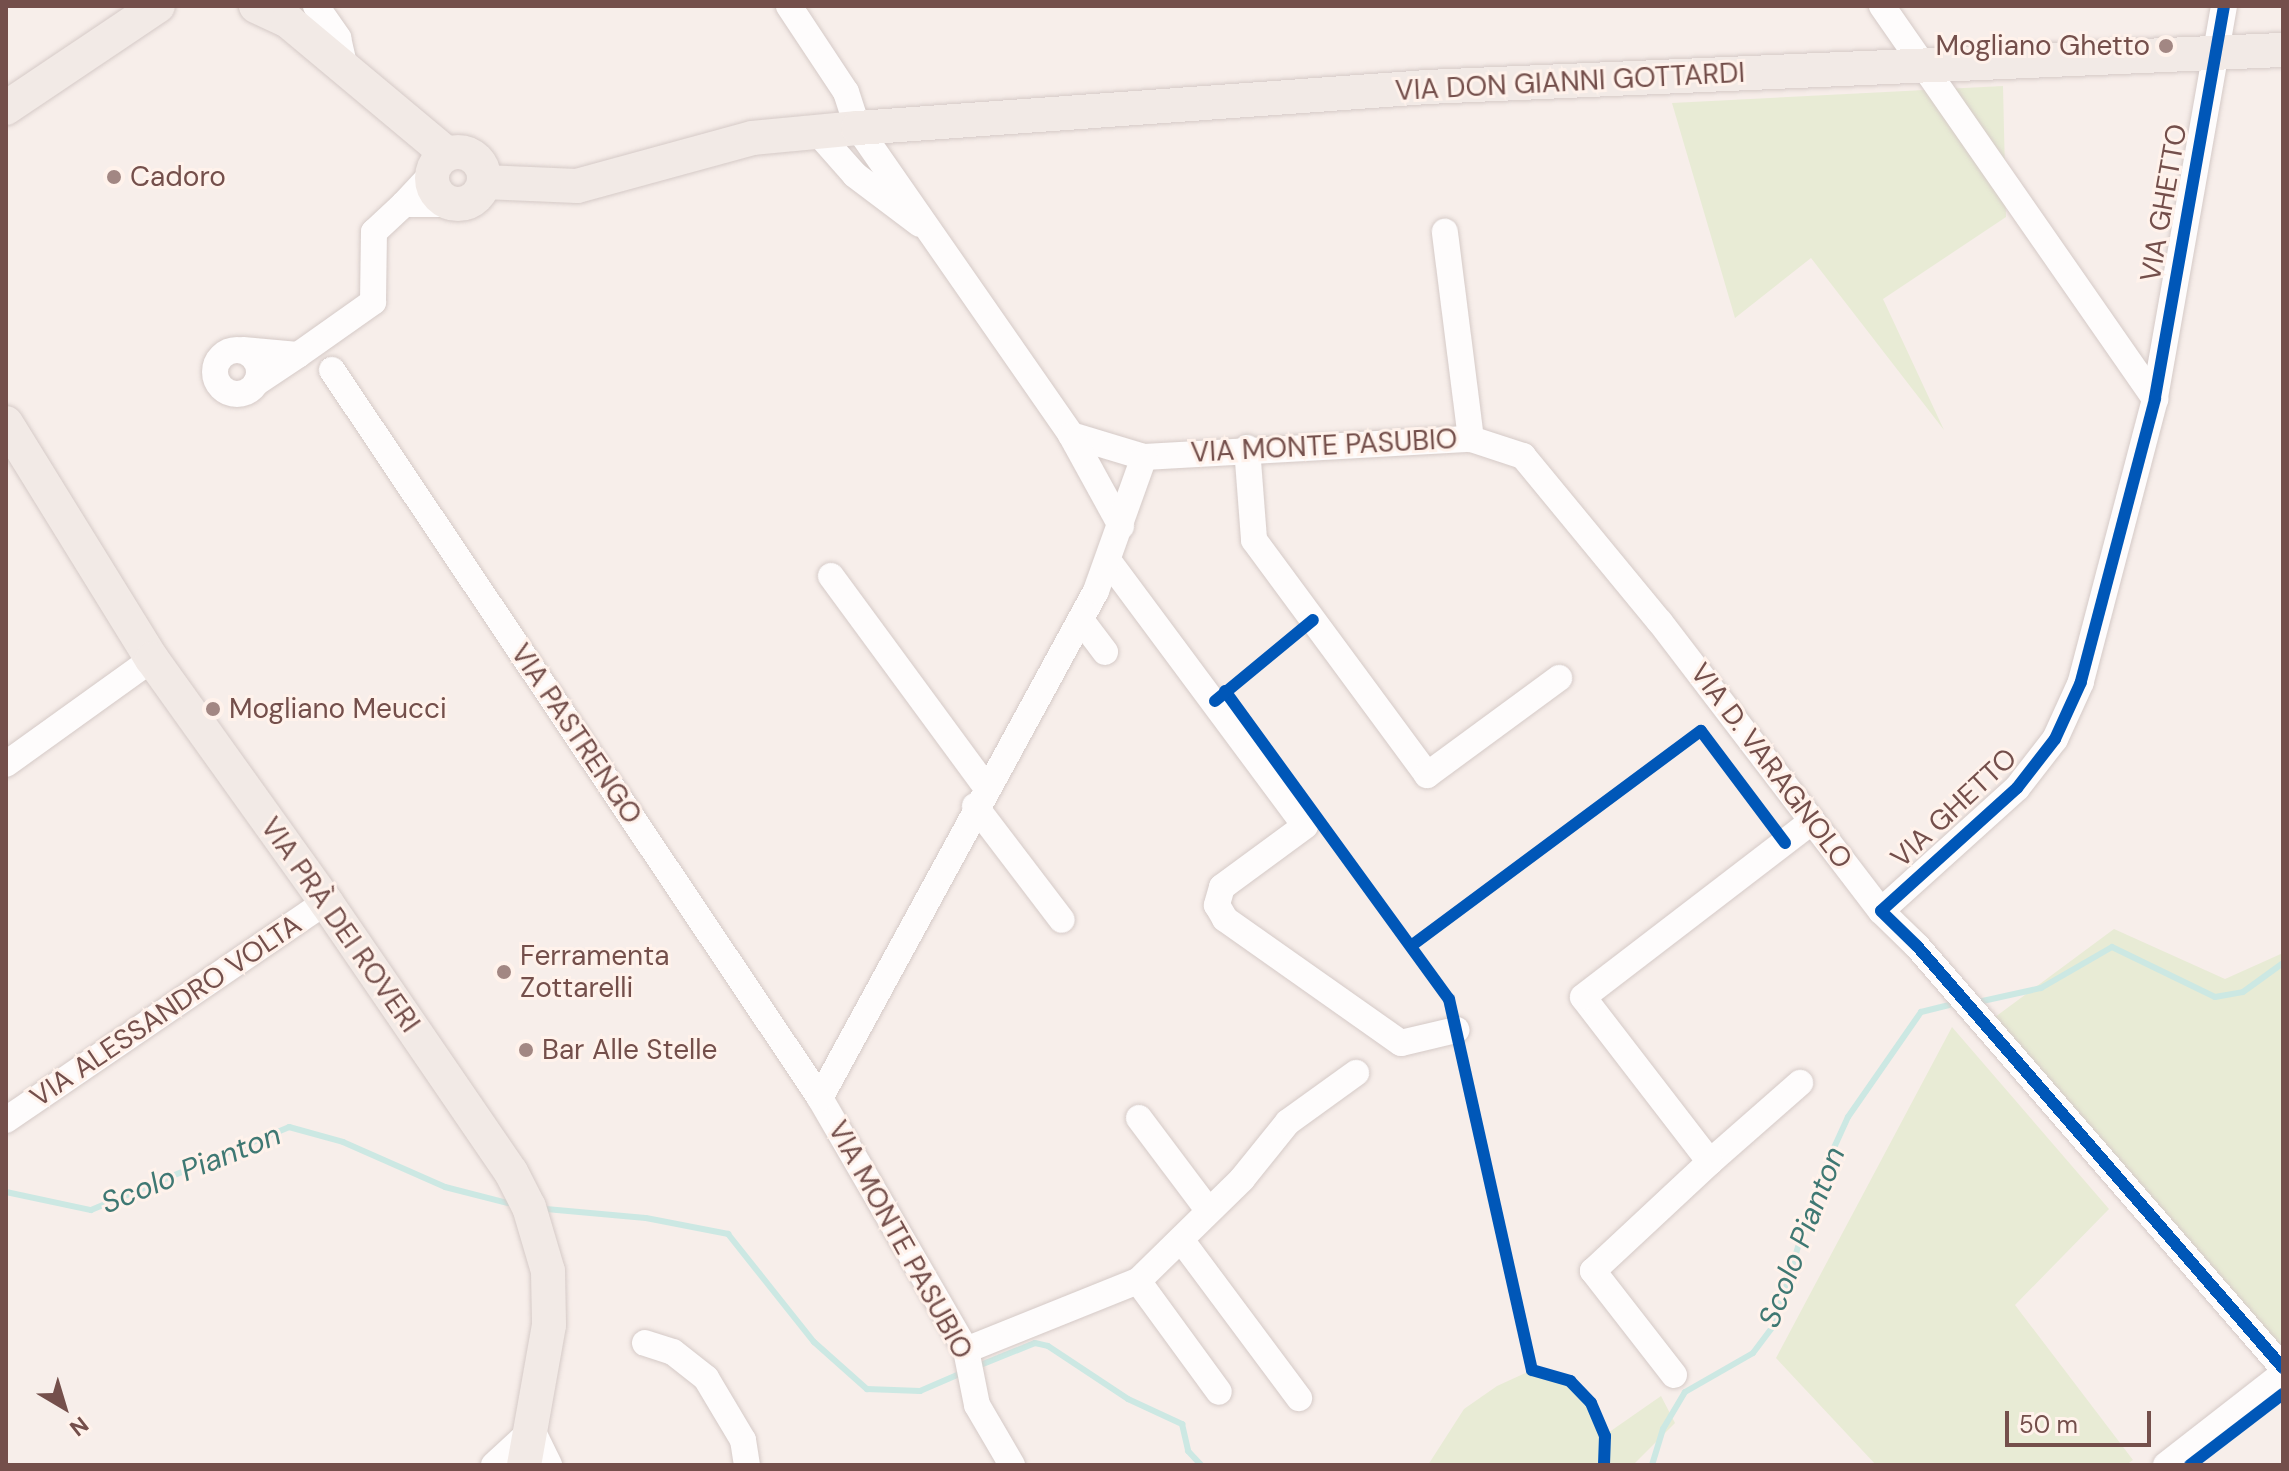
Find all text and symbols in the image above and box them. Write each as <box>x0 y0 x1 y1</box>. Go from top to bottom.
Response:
place label: Mogliano Ghetto <box>1936 29 2150 63</box>
marker: Mogliano Ghetto <box>2157 37 2175 55</box>
street label: VIA DON GIANNI GOTTARDI <box>1394 56 1746 108</box>
street label: VIA GHETTO <box>2134 122 2194 284</box>
place label: Cadoro <box>130 160 226 194</box>
marker: Cadoro <box>105 168 123 186</box>
street label: VIA MONTE PASUBIO <box>1190 422 1458 470</box>
street label: VIA PASTRENGO <box>503 638 649 830</box>
street label: VIA D. VARAGNOLO <box>1683 657 1859 875</box>
place label: Mogliano Meucci <box>229 692 447 726</box>
marker: Mogliano Meucci <box>204 700 222 718</box>
street label: VIA GHETTO <box>1884 741 2024 875</box>
street label: VIA PRÀ DEI ROVERI <box>253 811 427 1039</box>
street label: VIA ALESSANDRO VOLTA <box>24 908 308 1114</box>
place label: Ferramenta Zottarelli <box>520 939 669 1005</box>
marker: Ferramenta Zottarelli <box>495 963 513 981</box>
place label: Bar Alle Stelle <box>542 1033 717 1067</box>
marker: Bar Alle Stelle <box>517 1041 535 1059</box>
street label: VIA MONTE PASUBIO <box>821 1115 979 1365</box>
water label: Scolo Pianton <box>96 1117 286 1221</box>
water label: Scolo Pianton <box>1751 1142 1853 1332</box>
north arrow <box>24 1367 104 1447</box>
scale bar <box>2009 1395 2155 1445</box>
text: 50 m <box>2019 1409 2078 1440</box>
text: N <box>64 1410 94 1443</box>

